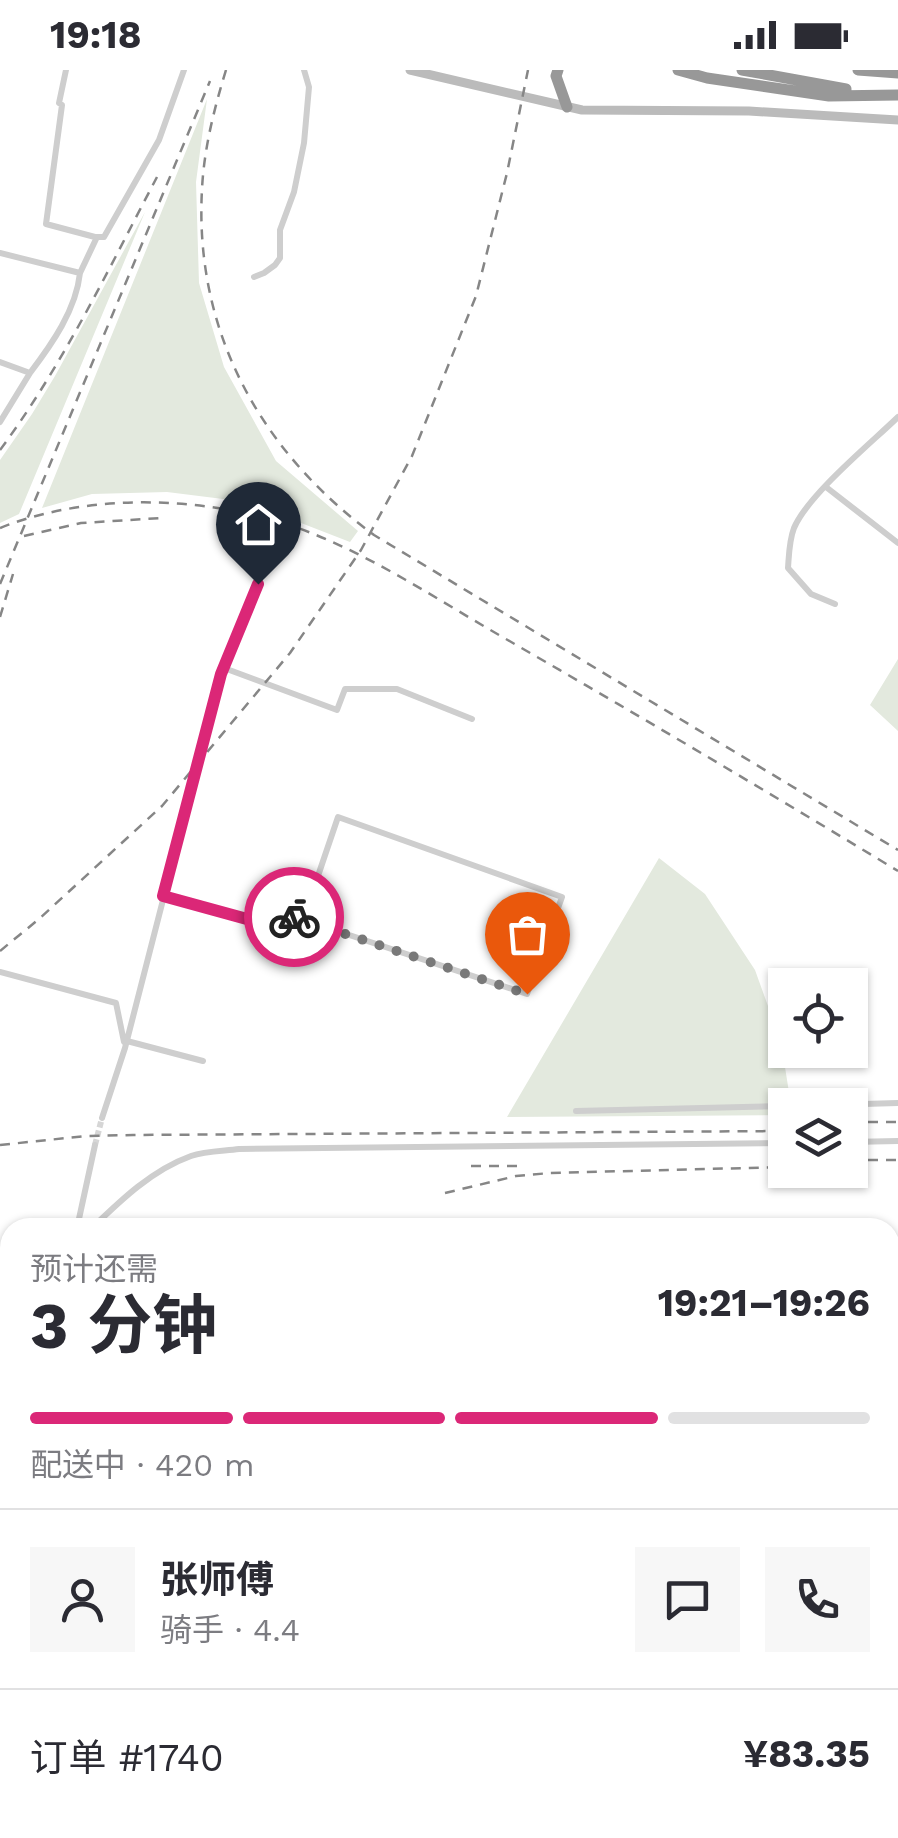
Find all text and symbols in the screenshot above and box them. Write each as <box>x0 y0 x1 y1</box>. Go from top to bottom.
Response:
text: 19:18 <box>50 13 141 57</box>
pin <box>216 482 301 585</box>
icon: home <box>231 497 286 552</box>
courier <box>244 867 344 967</box>
icon: bike <box>267 890 322 945</box>
pin <box>485 892 570 995</box>
icon: bag <box>500 907 555 962</box>
map controls <box>768 968 868 1188</box>
button: locate <box>768 968 868 1068</box>
button: layers <box>768 1088 868 1188</box>
text: 预计还需 <box>30 1250 158 1288</box>
text: 19:21–19:26 <box>658 1281 870 1325</box>
text: 3 分钟 <box>30 1288 217 1364</box>
text: 配送中 · 420 m <box>30 1446 255 1484</box>
button: person <box>30 1547 135 1652</box>
button: chat <box>635 1547 740 1652</box>
button: phone <box>765 1547 870 1652</box>
text: 张师傅 <box>160 1558 274 1602</box>
text: 骑手 · 4.4 <box>160 1611 300 1649</box>
text: ¥83.35 <box>743 1732 870 1776</box>
text: 订单 #1740 <box>30 1736 224 1780</box>

